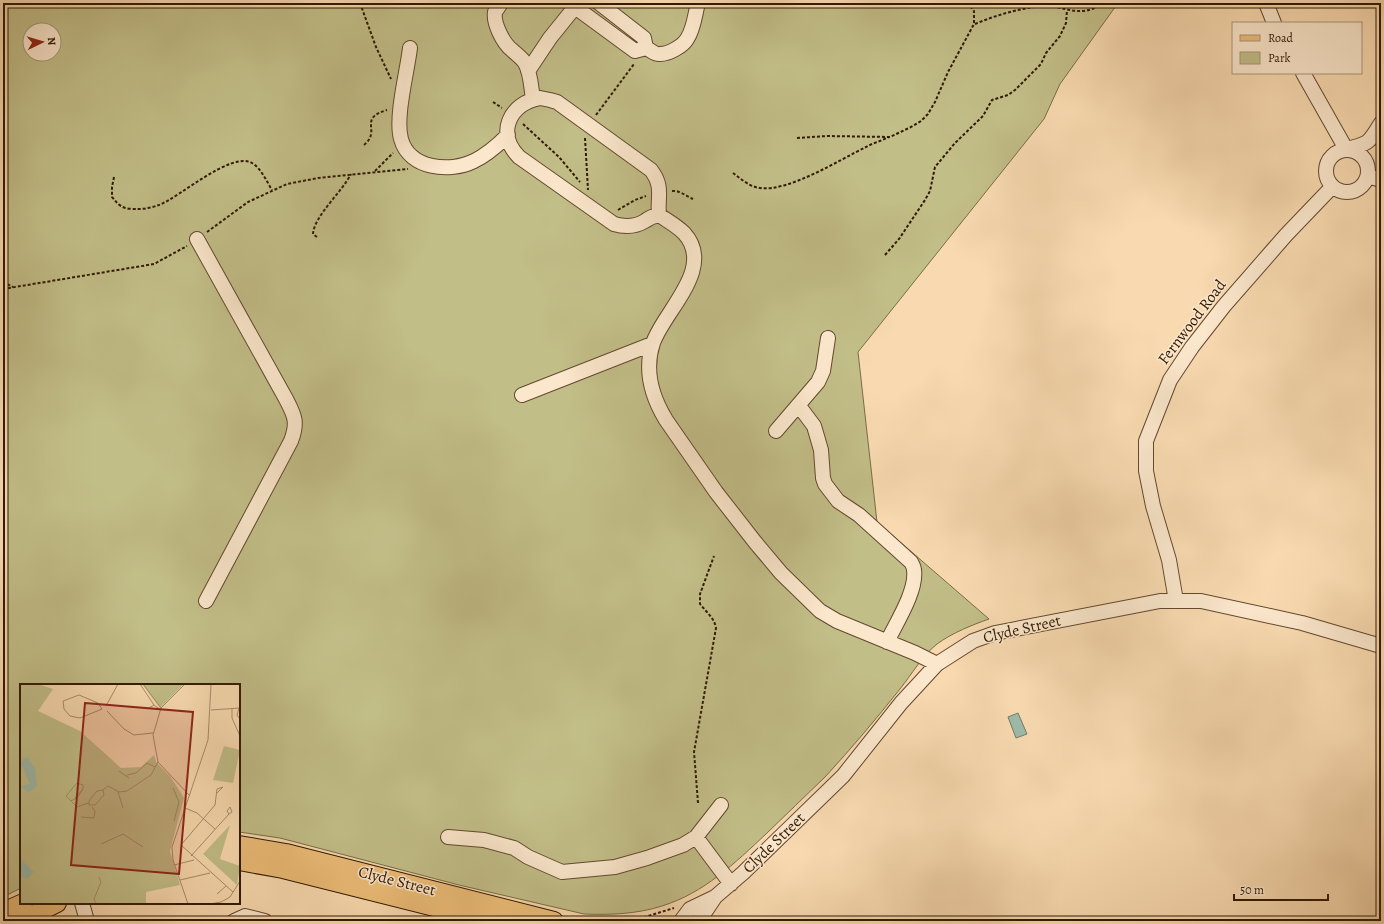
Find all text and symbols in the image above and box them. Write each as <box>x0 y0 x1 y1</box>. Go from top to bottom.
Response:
north arrow <box>22 22 62 62</box>
legend <box>1232 22 1362 74</box>
text: Road <box>1268 30 1294 46</box>
text: N <box>44 37 59 46</box>
text: Park <box>1268 50 1291 66</box>
street label: Fernwood Road <box>1153 275 1232 369</box>
street label: Clyde Street <box>981 609 1063 649</box>
inset map <box>20 684 240 904</box>
street label: Clyde Street <box>738 808 810 878</box>
street label: Clyde Street <box>356 861 438 901</box>
scale bar <box>1234 876 1328 902</box>
text: 50 m <box>1240 882 1264 898</box>

